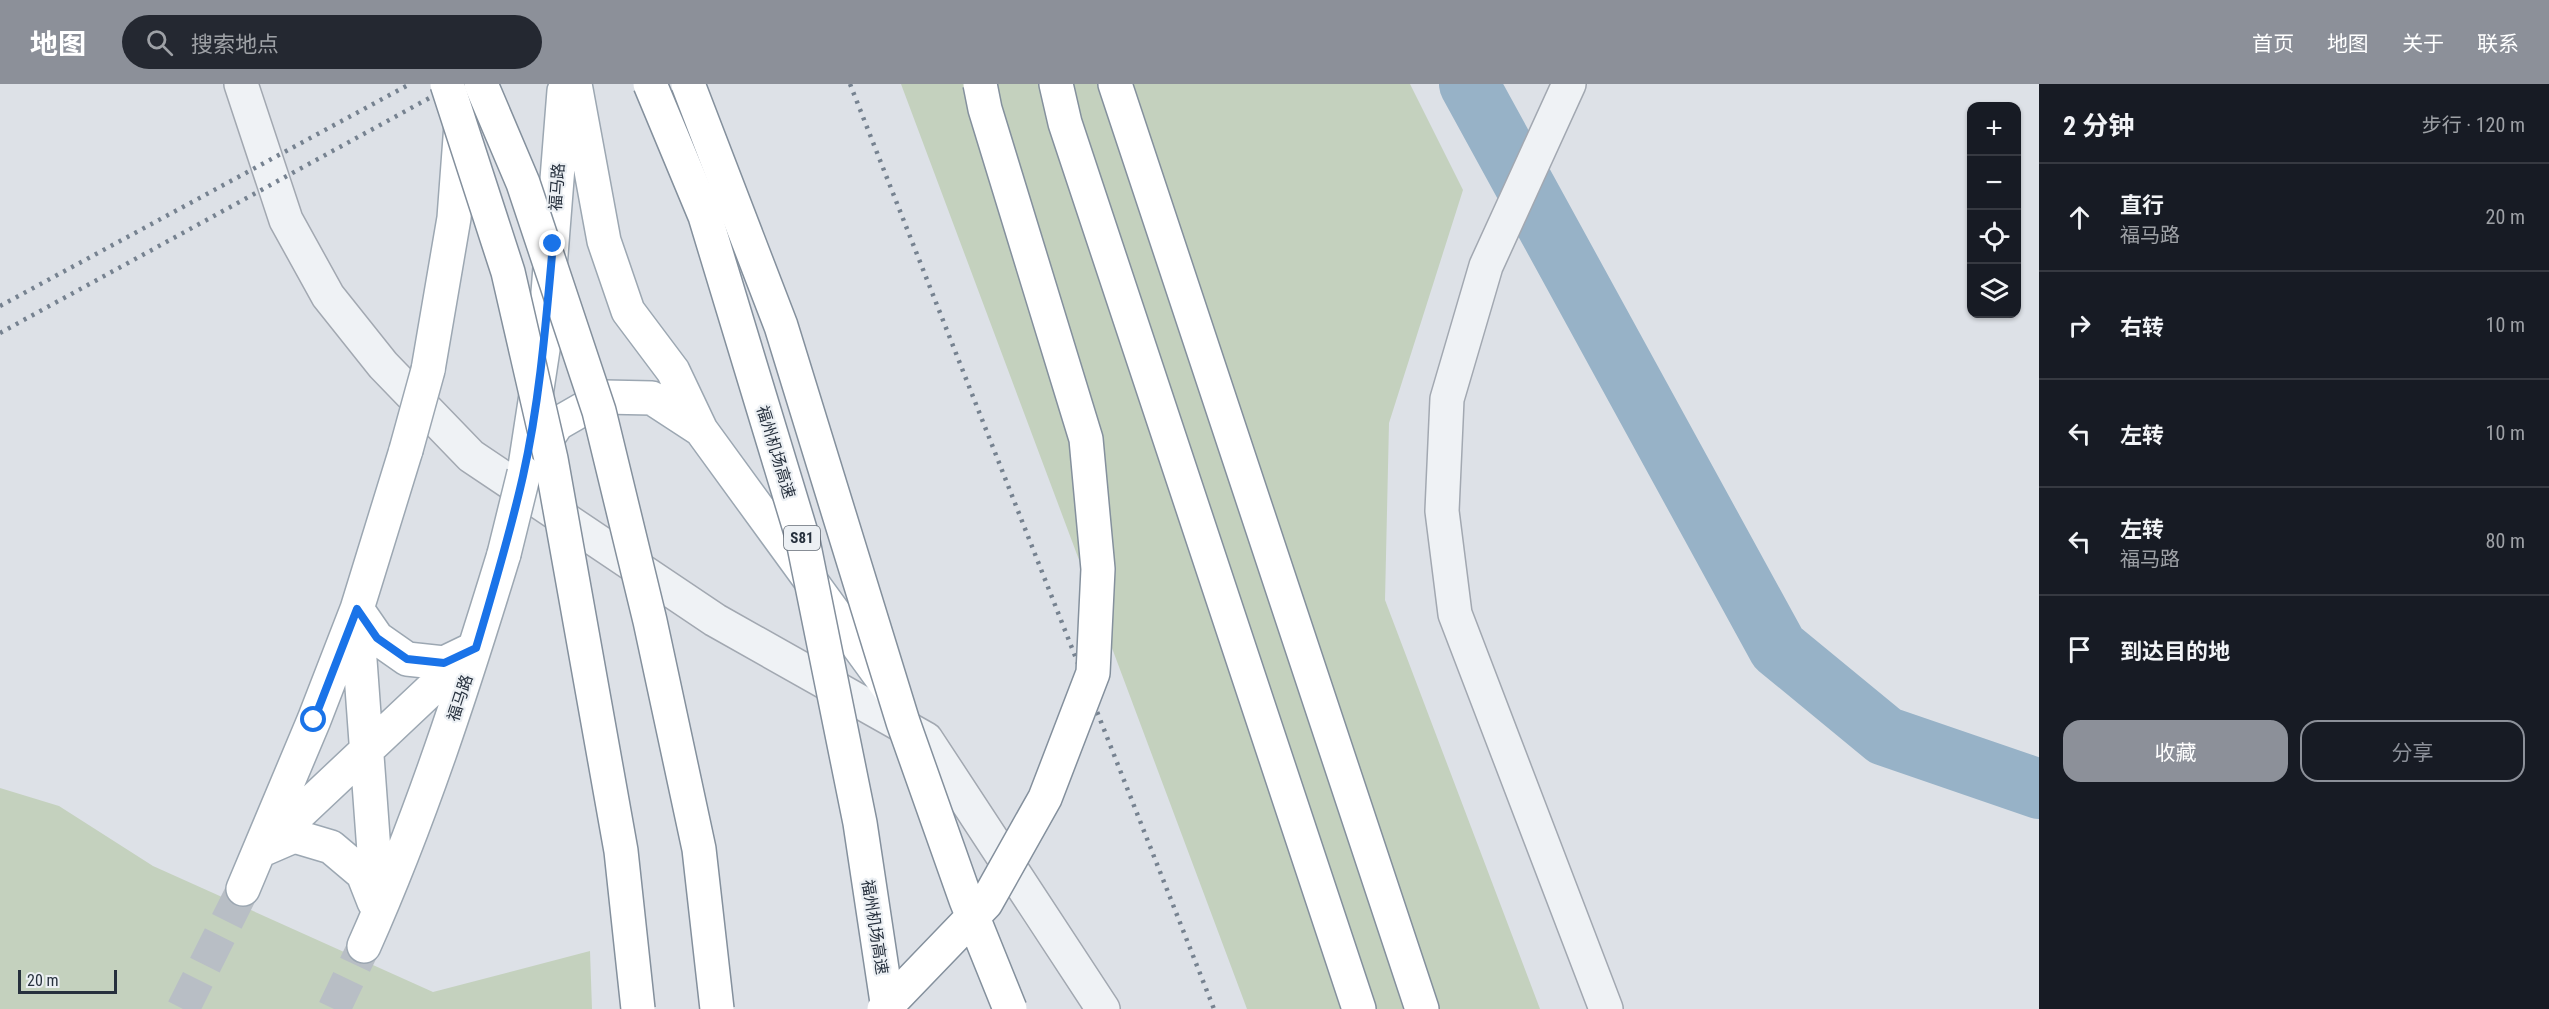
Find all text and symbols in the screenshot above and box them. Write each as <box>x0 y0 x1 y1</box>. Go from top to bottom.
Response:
search box <box>122 15 542 69</box>
icon: search <box>143 26 176 59</box>
text: 地图 <box>30 28 86 61</box>
text: 搜索地点 <box>191 32 279 57</box>
text: 首页 <box>2252 32 2294 56</box>
text: 地图 <box>2327 32 2369 56</box>
text: 关于 <box>2402 32 2444 56</box>
text: 联系 <box>2477 32 2519 56</box>
map controls <box>1967 102 2021 318</box>
button: + <box>1967 102 2021 156</box>
text: 2 分钟 <box>2063 111 2134 141</box>
text: 步行 · 120 m <box>2422 113 2525 137</box>
button: − <box>1967 156 2021 210</box>
street label: 福马路 <box>546 162 568 212</box>
text: 直行 <box>2120 193 2164 218</box>
icon: ahead <box>2063 201 2096 234</box>
text: 20 m <box>2486 205 2525 229</box>
button: locate <box>1967 210 2021 264</box>
text: 福马路 <box>2120 223 2180 247</box>
route end <box>539 230 565 256</box>
button: layers <box>1967 264 2021 318</box>
icon: right <box>2063 309 2096 342</box>
text: 10 m <box>2486 313 2525 337</box>
text: 右转 <box>2120 315 2164 340</box>
street label: 福州机场高速 <box>753 403 799 501</box>
icon: left <box>2063 417 2096 450</box>
text: 10 m <box>2486 421 2525 445</box>
text: 左转 <box>2120 423 2164 448</box>
text: 左转 <box>2120 517 2164 542</box>
icon: left <box>2063 525 2096 558</box>
road number: S81 <box>784 526 820 550</box>
text: 80 m <box>2486 529 2525 553</box>
text: 福马路 <box>2120 547 2180 571</box>
icon: arrive <box>2063 633 2096 666</box>
text: 到达目的地 <box>2120 639 2230 664</box>
street label: 福马路 <box>444 672 476 724</box>
route start <box>300 706 326 732</box>
button: 收藏 <box>2063 720 2288 782</box>
button: 分享 <box>2300 720 2525 782</box>
street label: 福州机场高速 <box>858 878 892 976</box>
scale bar <box>18 967 117 994</box>
text: 20 m <box>27 971 59 990</box>

